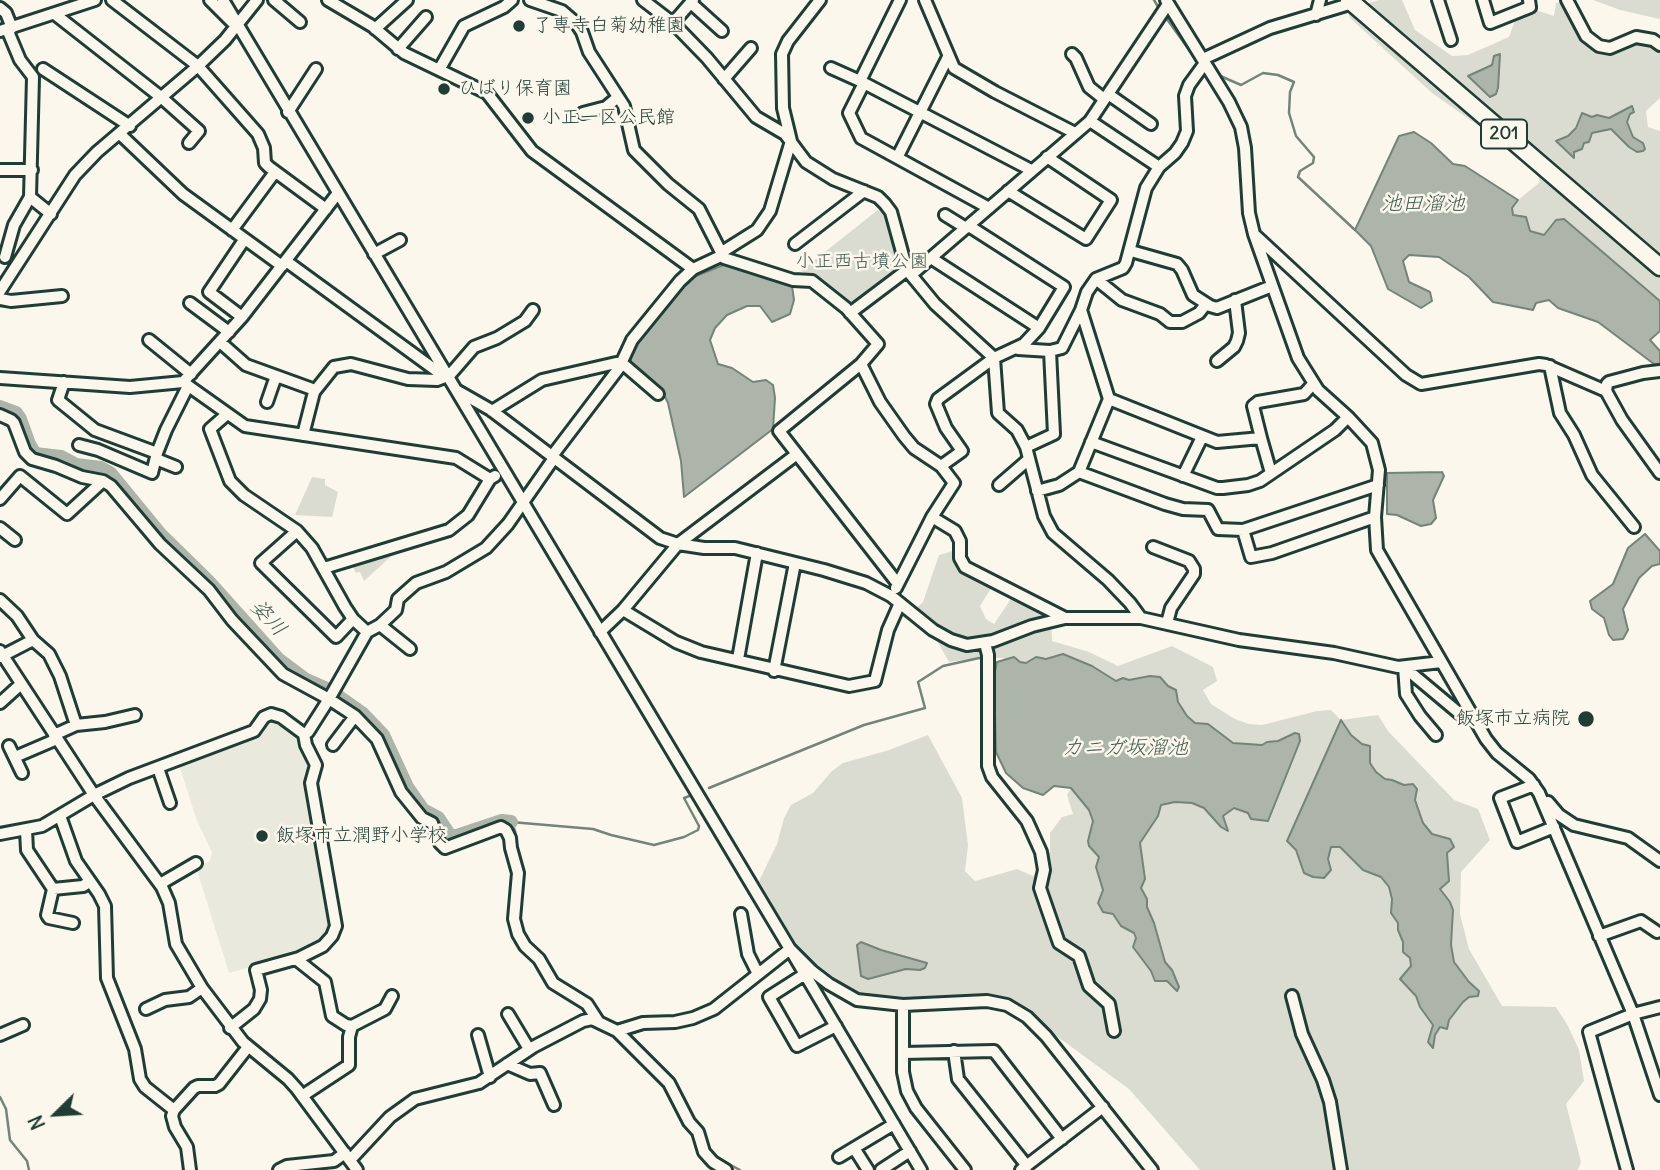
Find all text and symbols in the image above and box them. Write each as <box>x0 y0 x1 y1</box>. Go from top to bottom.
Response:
place label: 了専寺白菊幼稚園 <box>533 15 685 37</box>
marker: 了専寺白菊幼稚園 <box>511 18 527 34</box>
place label: ひばり保育園 <box>458 78 572 100</box>
marker: ひばり保育園 <box>436 81 452 97</box>
place label: 小正一区公民館 <box>542 107 675 129</box>
marker: 小正一区公民館 <box>520 110 536 126</box>
road number: 201 <box>1481 119 1527 148</box>
water label: 池田溜池 <box>1381 191 1465 217</box>
park label: 小正西古墳公園 <box>796 251 928 273</box>
water label: 姿川 <box>244 594 292 642</box>
place label: 飯塚市立病院 <box>1456 708 1570 730</box>
marker: 飯塚市立病院 <box>1576 709 1596 729</box>
water label: カニガ坂溜池 <box>1062 735 1188 761</box>
place label: 飯塚市立潤野小学校 <box>276 825 447 847</box>
marker: 飯塚市立潤野小学校 <box>254 828 270 844</box>
north arrow <box>21 1079 91 1149</box>
text: N <box>23 1112 50 1133</box>

